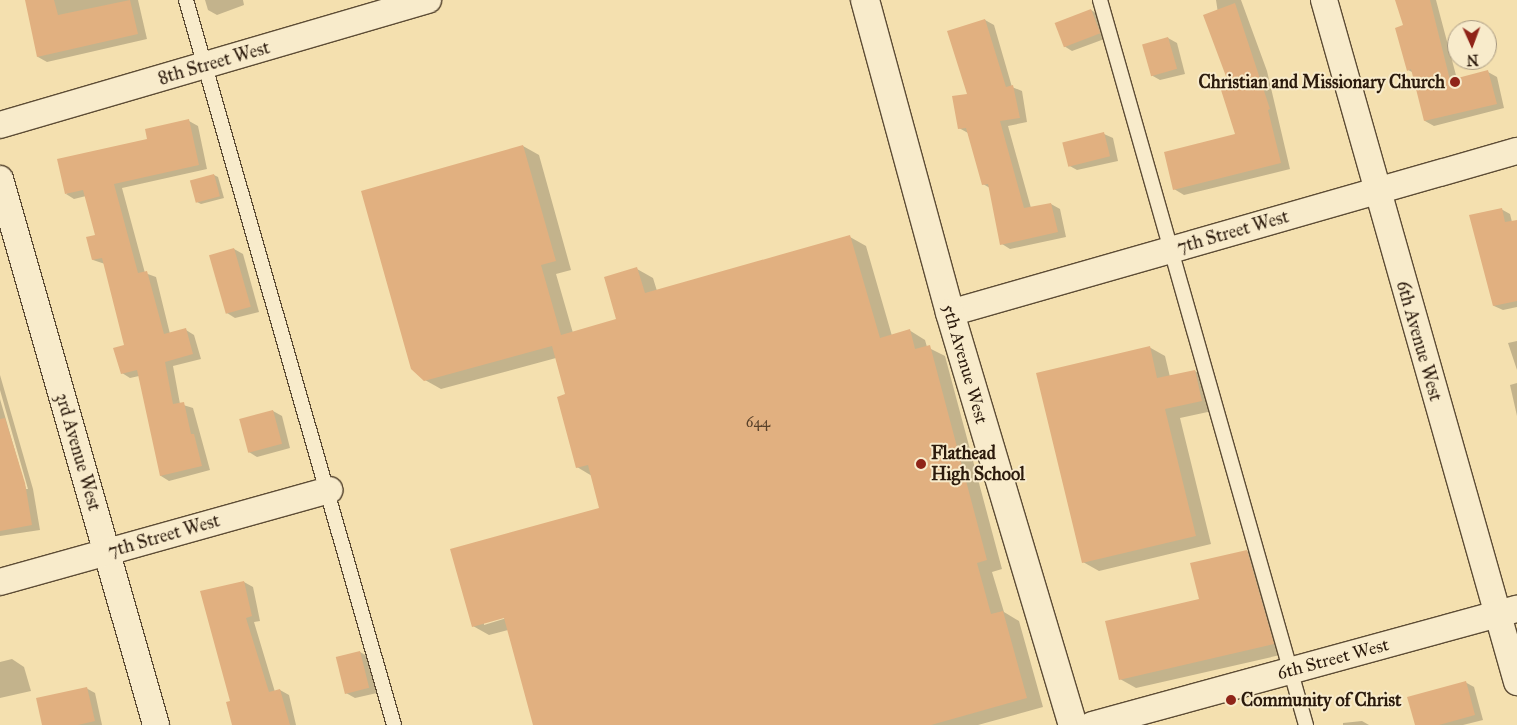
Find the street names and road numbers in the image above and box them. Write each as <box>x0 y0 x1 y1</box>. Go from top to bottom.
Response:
street label: 8th Street West <box>156 37 272 89</box>
street label: 7th Street West <box>1175 206 1291 258</box>
street label: 6th Avenue West <box>1392 278 1446 404</box>
street label: 5th Avenue West <box>938 302 992 426</box>
street label: 3rd Avenue West <box>51 391 105 513</box>
street label: 7th Street West <box>106 510 222 562</box>
street label: 6th Street West <box>1275 634 1391 684</box>

